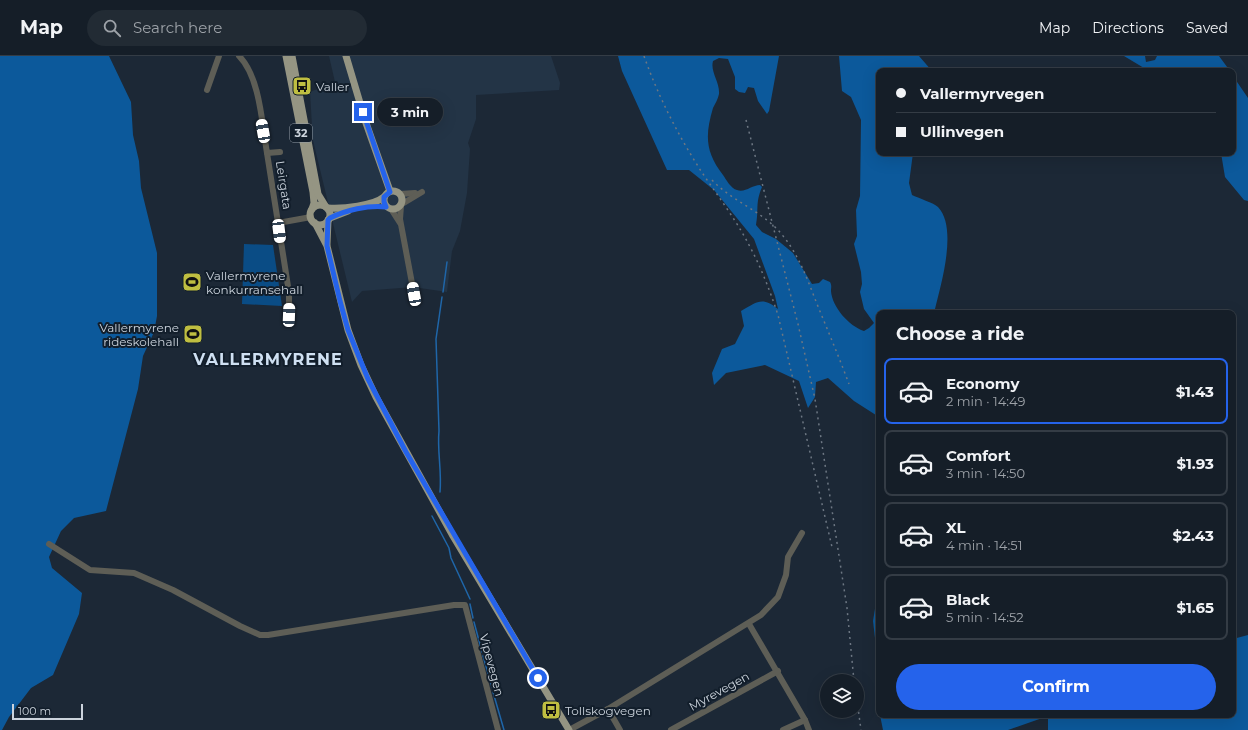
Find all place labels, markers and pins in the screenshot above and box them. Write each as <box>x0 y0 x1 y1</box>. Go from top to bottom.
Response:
bus stop icon: Valler <box>291 75 313 97</box>
place label: Valler <box>316 79 350 94</box>
place label: Vallermyrene konkurransehall <box>206 268 303 297</box>
sports icon: Vallermyrene konkurransehall <box>181 271 203 293</box>
place label: Vallermyrene rideskolehall <box>100 320 179 349</box>
sports icon: Vallermyrene rideskolehall <box>182 323 204 345</box>
bus stop icon: Tollskogvegen <box>540 699 562 721</box>
place label: Tollskogvegen <box>565 703 651 718</box>

